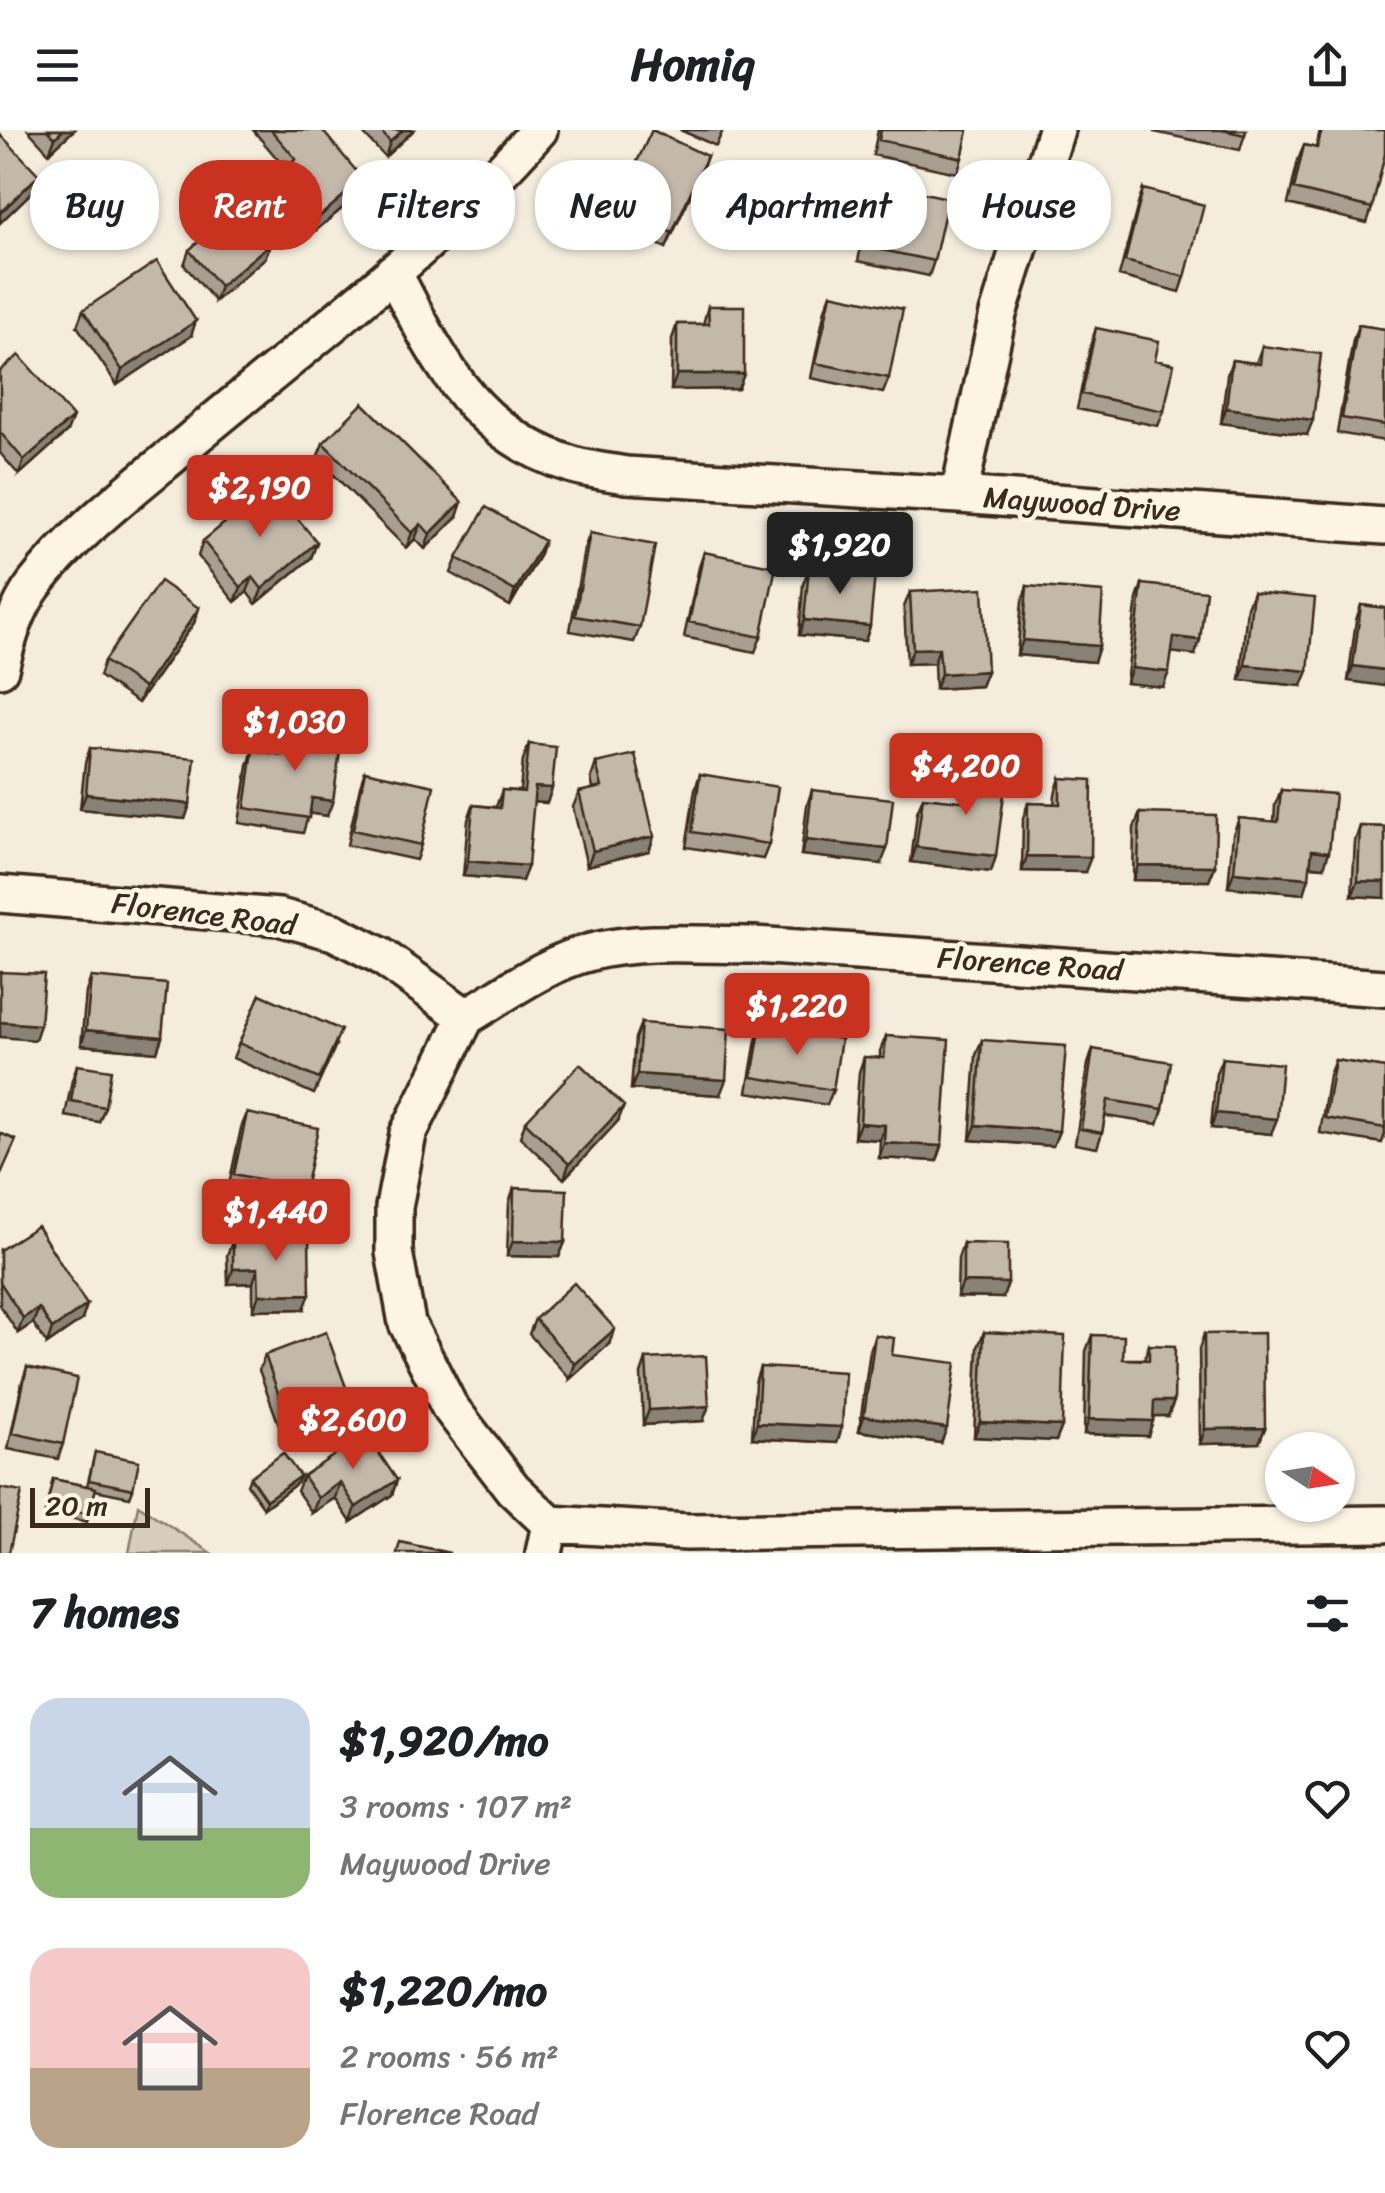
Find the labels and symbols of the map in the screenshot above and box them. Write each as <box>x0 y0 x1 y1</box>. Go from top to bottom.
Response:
pin: $2,190 <box>179 455 341 540</box>
street label: Maywood Drive <box>982 470 1182 538</box>
pin: $1,920 <box>759 512 921 597</box>
pin: $1,030 <box>214 689 376 774</box>
pin: $4,200 <box>885 733 1047 818</box>
street label: Florence Road <box>109 876 302 952</box>
street label: Florence Road <box>935 931 1127 998</box>
pin: $1,220 <box>716 973 878 1058</box>
pin: $1,440 <box>195 1179 357 1264</box>
pin: $2,600 <box>272 1387 434 1472</box>
north arrow <box>1265 1432 1355 1522</box>
scale bar <box>30 1483 150 1528</box>

